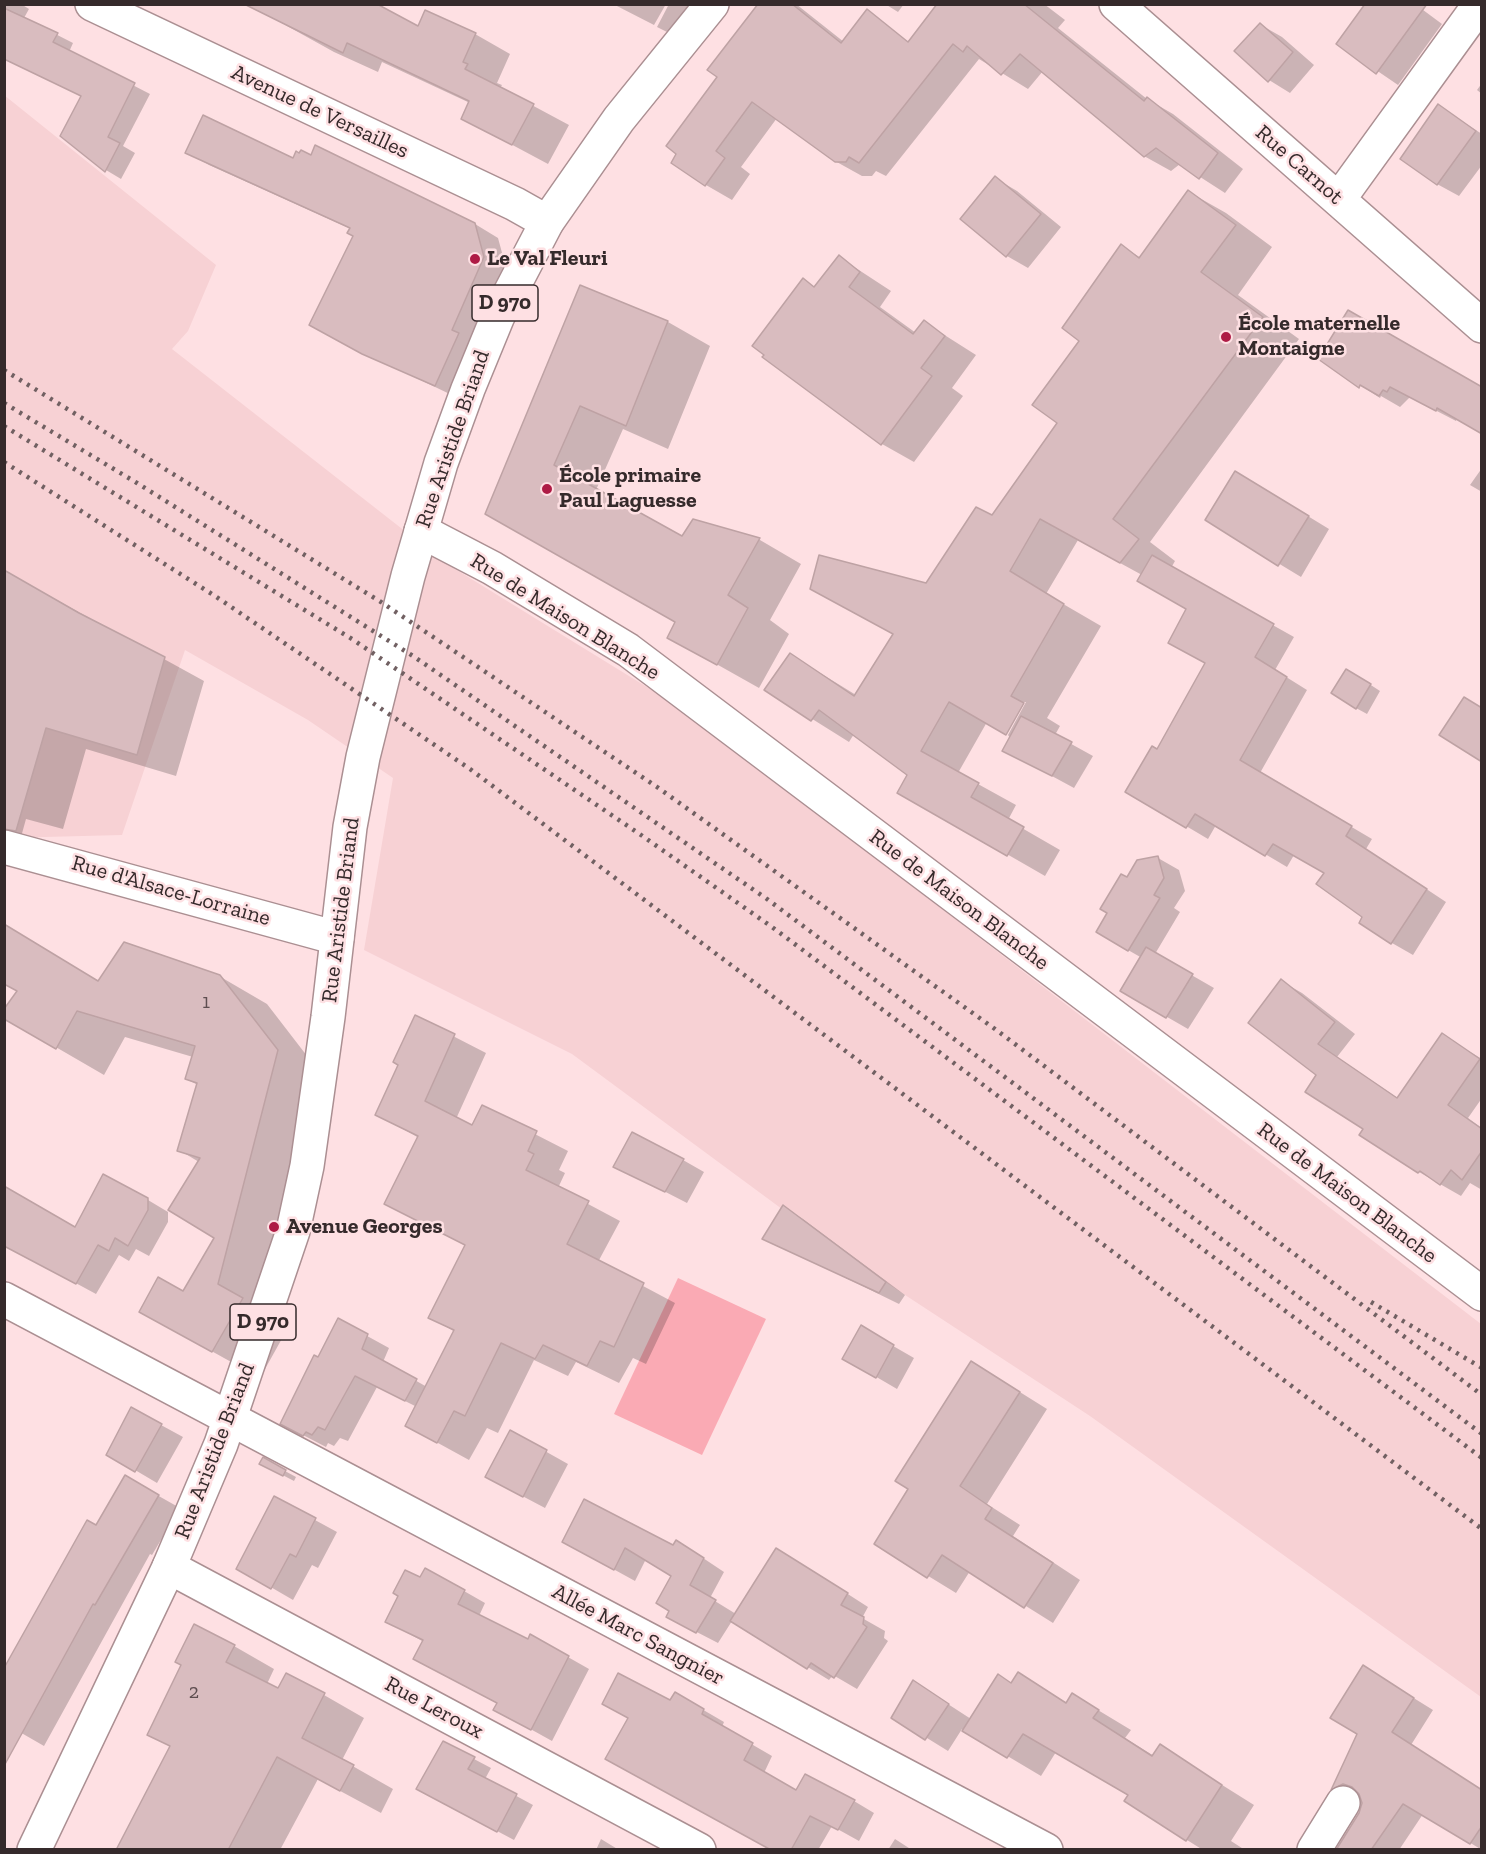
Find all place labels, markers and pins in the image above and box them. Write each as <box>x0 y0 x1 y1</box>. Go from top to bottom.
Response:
place label: Le Val Fleuri <box>487 246 608 272</box>
marker: Le Val Fleuri <box>468 252 482 266</box>
place label: École maternelle Montaigne <box>1238 311 1400 362</box>
marker: École maternelle Montaigne <box>1219 330 1233 344</box>
place label: École primaire Paul Laguesse <box>559 463 701 514</box>
marker: École primaire Paul Laguesse <box>540 482 554 496</box>
place label: Avenue Georges <box>286 1214 443 1240</box>
marker: Avenue Georges <box>267 1220 281 1234</box>

